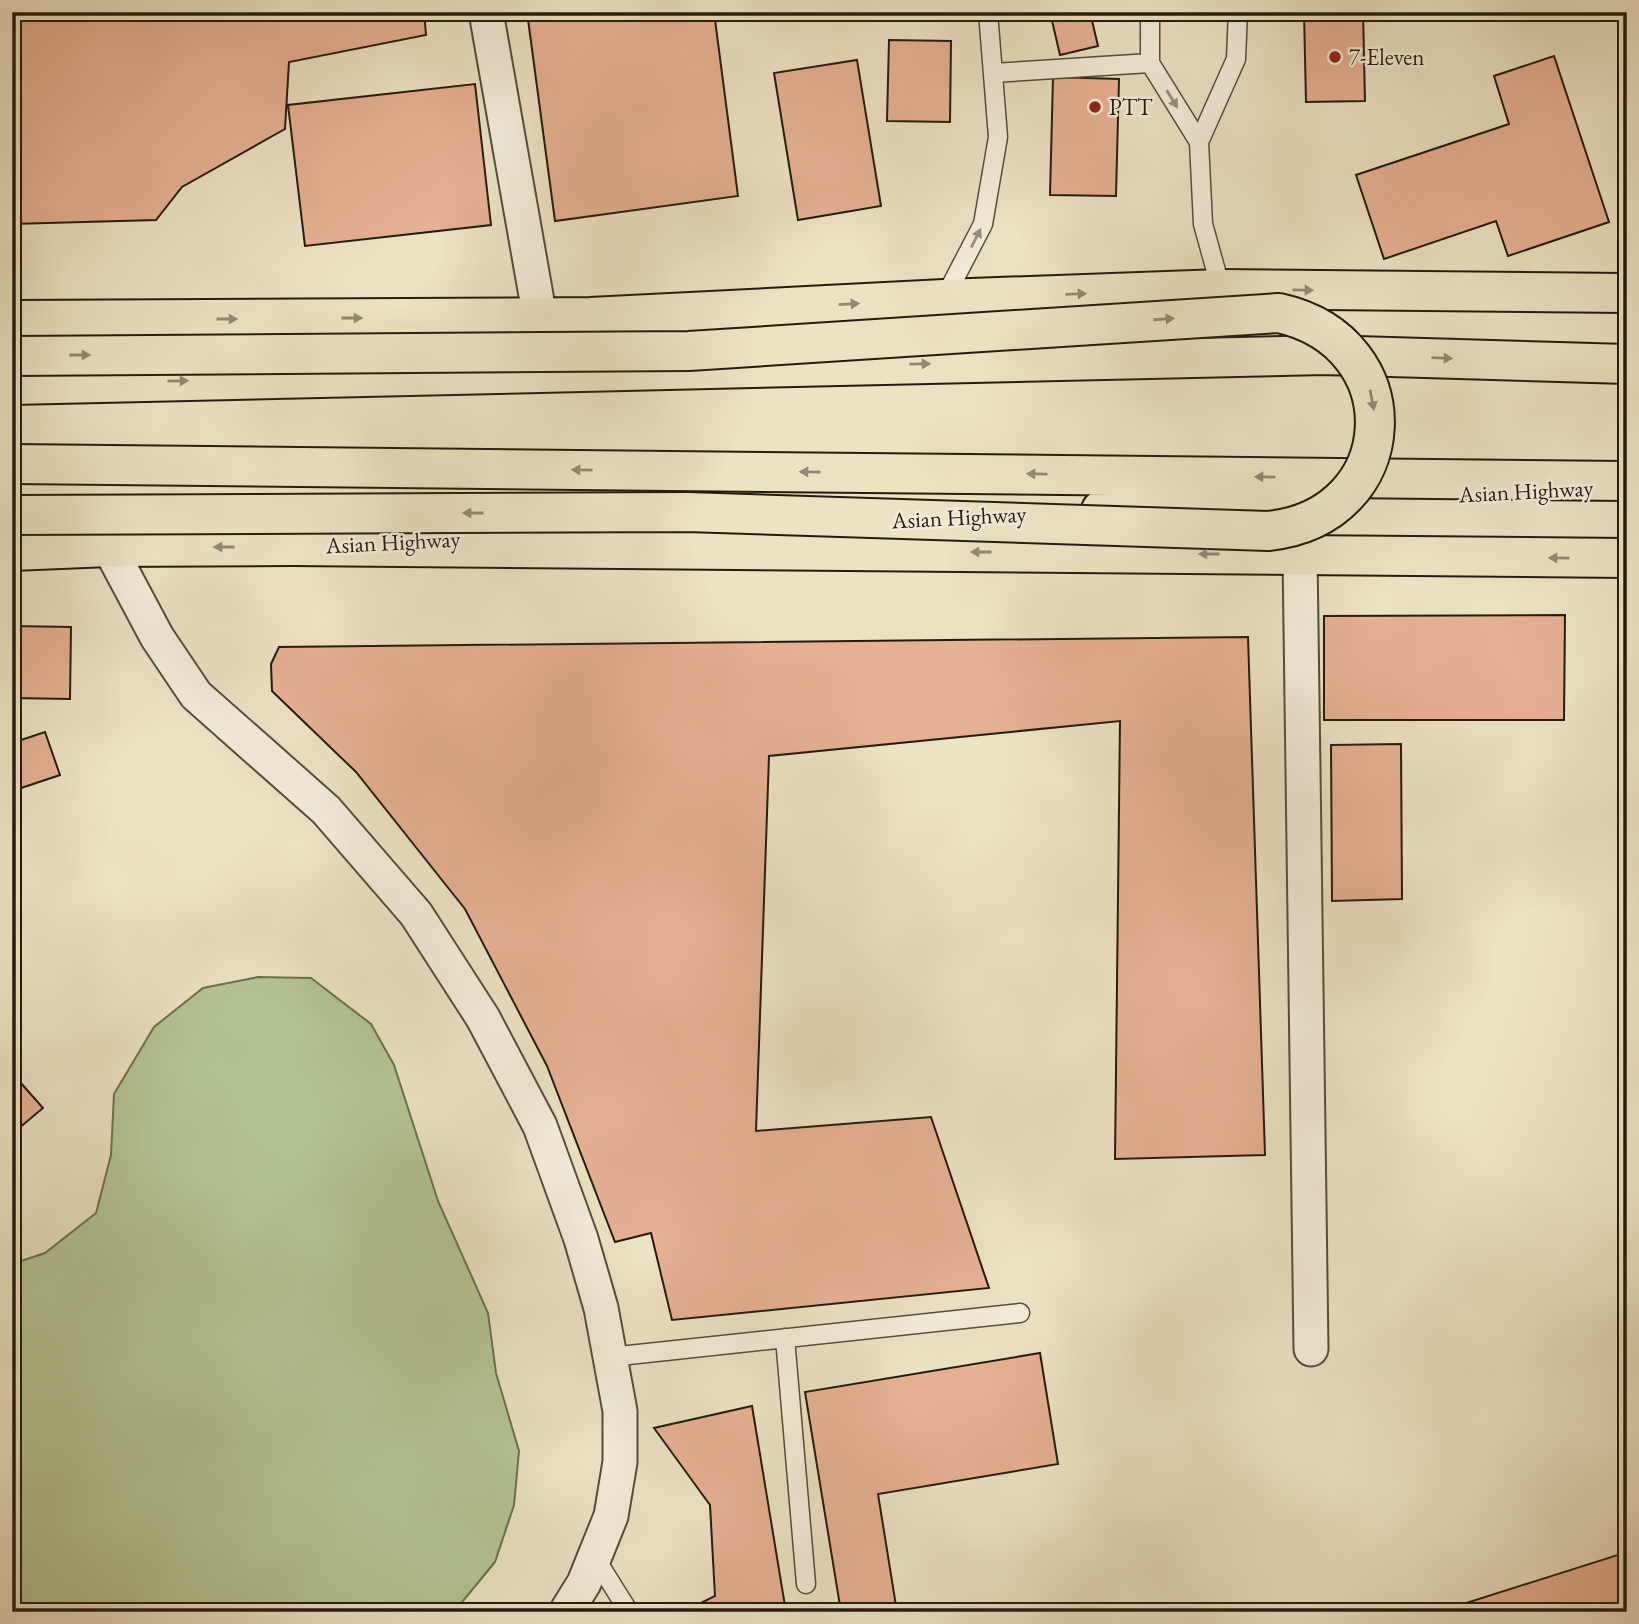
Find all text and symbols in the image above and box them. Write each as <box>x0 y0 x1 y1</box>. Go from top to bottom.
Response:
place label: 7-Eleven <box>1349 42 1424 72</box>
marker: 7-Eleven <box>1327 49 1343 65</box>
one-way arrow <box>1166 89 1179 108</box>
place label: PTT <box>1109 92 1153 122</box>
marker: PTT <box>1087 99 1103 115</box>
one-way arrow <box>970 228 981 248</box>
one-way arrow <box>1292 284 1314 296</box>
one-way arrow <box>1065 289 1087 300</box>
one-way arrow <box>838 298 860 309</box>
one-way arrow <box>341 312 363 324</box>
one-way arrow <box>217 313 239 325</box>
one-way arrow <box>1154 313 1176 324</box>
one-way arrow <box>70 349 92 361</box>
one-way arrow <box>1431 352 1453 364</box>
one-way arrow <box>910 358 932 370</box>
one-way arrow <box>168 375 190 387</box>
one-way arrow <box>1367 389 1378 411</box>
one-way arrow <box>571 464 593 476</box>
one-way arrow <box>798 466 820 478</box>
one-way arrow <box>1026 469 1048 480</box>
one-way arrow <box>1253 471 1275 483</box>
street label: Asian Highway <box>1457 472 1595 510</box>
street label: Asian Highway <box>890 498 1028 536</box>
one-way arrow <box>462 507 484 519</box>
street label: Asian Highway <box>324 523 462 561</box>
one-way arrow <box>212 541 234 553</box>
one-way arrow <box>970 547 992 558</box>
one-way arrow <box>1197 549 1219 560</box>
one-way arrow <box>1547 552 1569 564</box>

